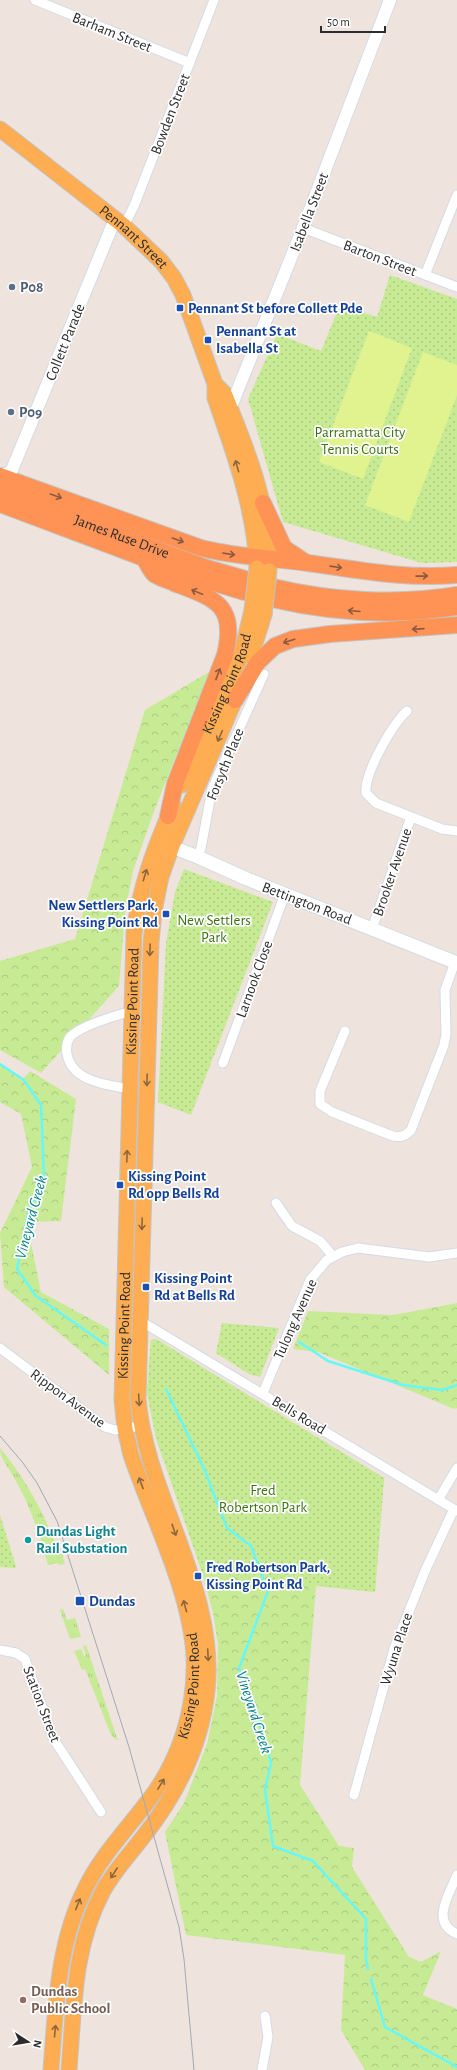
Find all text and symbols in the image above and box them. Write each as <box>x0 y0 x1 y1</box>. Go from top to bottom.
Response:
scale bar <box>321 8 385 34</box>
street label: Barham Street <box>70 10 154 55</box>
text: 50 m <box>327 16 350 28</box>
street label: Bowden Street <box>148 72 193 157</box>
street label: Isabella Street <box>288 171 331 254</box>
street label: Pennant Street <box>96 203 171 272</box>
street label: Barton Street <box>341 238 419 279</box>
place label: P08 <box>20 280 44 295</box>
marker: P08 <box>7 282 17 292</box>
street label: Collett Parade <box>43 301 88 383</box>
place label: Pennant St before Collett Pde <box>188 301 363 316</box>
marker: Pennant St before Collett Pde <box>175 303 185 313</box>
place label: Pennant St at Isabella St <box>216 324 296 356</box>
marker: Pennant St at Isabella St <box>203 335 213 345</box>
place label: P09 <box>19 405 42 420</box>
marker: P09 <box>6 407 16 417</box>
park label: Parramatta City Tennis Courts <box>314 425 406 457</box>
one-way arrow <box>233 460 240 473</box>
one-way arrow <box>49 493 62 500</box>
street label: James Ruse Drive <box>72 512 171 561</box>
one-way arrow <box>172 537 185 544</box>
one-way arrow <box>222 550 235 558</box>
one-way arrow <box>329 564 342 572</box>
one-way arrow <box>415 572 428 580</box>
one-way arrow <box>191 588 203 595</box>
one-way arrow <box>348 608 361 615</box>
one-way arrow <box>412 625 425 632</box>
street label: Kissing Point Road <box>199 632 254 736</box>
one-way arrow <box>283 637 295 645</box>
one-way arrow <box>214 669 222 681</box>
street label: Forsyth Place <box>204 726 247 802</box>
one-way arrow <box>216 730 223 742</box>
street label: Brooker Avenue <box>370 826 415 918</box>
one-way arrow <box>142 869 149 882</box>
street label: Bettington Road <box>260 879 354 928</box>
place label: New Settlers Park, Kissing Point Rd <box>48 898 158 930</box>
marker: New Settlers Park, Kissing Point Rd <box>161 909 171 919</box>
park label: New Settlers Park <box>177 913 251 945</box>
street label: Larnook Close <box>234 938 275 1020</box>
one-way arrow <box>147 943 154 956</box>
street label: Kissing Point Road <box>124 948 142 1055</box>
one-way arrow <box>143 1073 150 1086</box>
one-way arrow <box>124 1150 131 1163</box>
place label: Kissing Point Rd opp Bells Rd <box>128 1169 220 1201</box>
water label: Vineyard Creek <box>12 1174 50 1261</box>
marker: Kissing Point Rd opp Bells Rd <box>115 1180 125 1190</box>
one-way arrow <box>139 1217 146 1230</box>
street label: Kissing Point Road <box>116 1271 133 1379</box>
place label: Kissing Point Rd at Bells Rd <box>154 1271 235 1303</box>
street label: Tulong Avenue <box>271 1277 320 1362</box>
marker: Kissing Point Rd at Bells Rd <box>141 1282 151 1292</box>
street label: Rippon Avenue <box>28 1366 108 1430</box>
one-way arrow <box>135 1393 142 1406</box>
street label: Bells Road <box>269 1394 329 1437</box>
one-way arrow <box>137 1478 145 1490</box>
park label: Fred Robertson Park <box>219 1483 307 1515</box>
place label: Dundas Light Rail Substation <box>36 1524 128 1556</box>
one-way arrow <box>171 1524 179 1536</box>
marker: Dundas Light Rail Substation <box>23 1535 33 1545</box>
place label: Fred Robertson Park, Kissing Point Rd <box>206 1560 330 1592</box>
marker: Fred Robertson Park, Kissing Point Rd <box>193 1571 203 1581</box>
place label: Dundas <box>89 1594 136 1609</box>
marker: Dundas <box>74 1595 86 1607</box>
one-way arrow <box>181 1599 188 1612</box>
street label: Wyuna Place <box>378 1611 415 1687</box>
street label: Kissing Point Road <box>175 1631 202 1741</box>
one-way arrow <box>204 1648 212 1661</box>
street label: Station Street <box>20 1664 63 1744</box>
water label: Vineyard Creek <box>233 1669 275 1756</box>
one-way arrow <box>157 1778 165 1790</box>
one-way arrow <box>110 1867 118 1878</box>
one-way arrow <box>75 1899 82 1911</box>
place label: Dundas Public School <box>31 1984 110 2016</box>
marker: Dundas Public School <box>18 1995 28 2005</box>
north arrow <box>8 2022 48 2062</box>
one-way arrow <box>51 2025 58 2038</box>
text: N <box>31 2039 43 2049</box>

